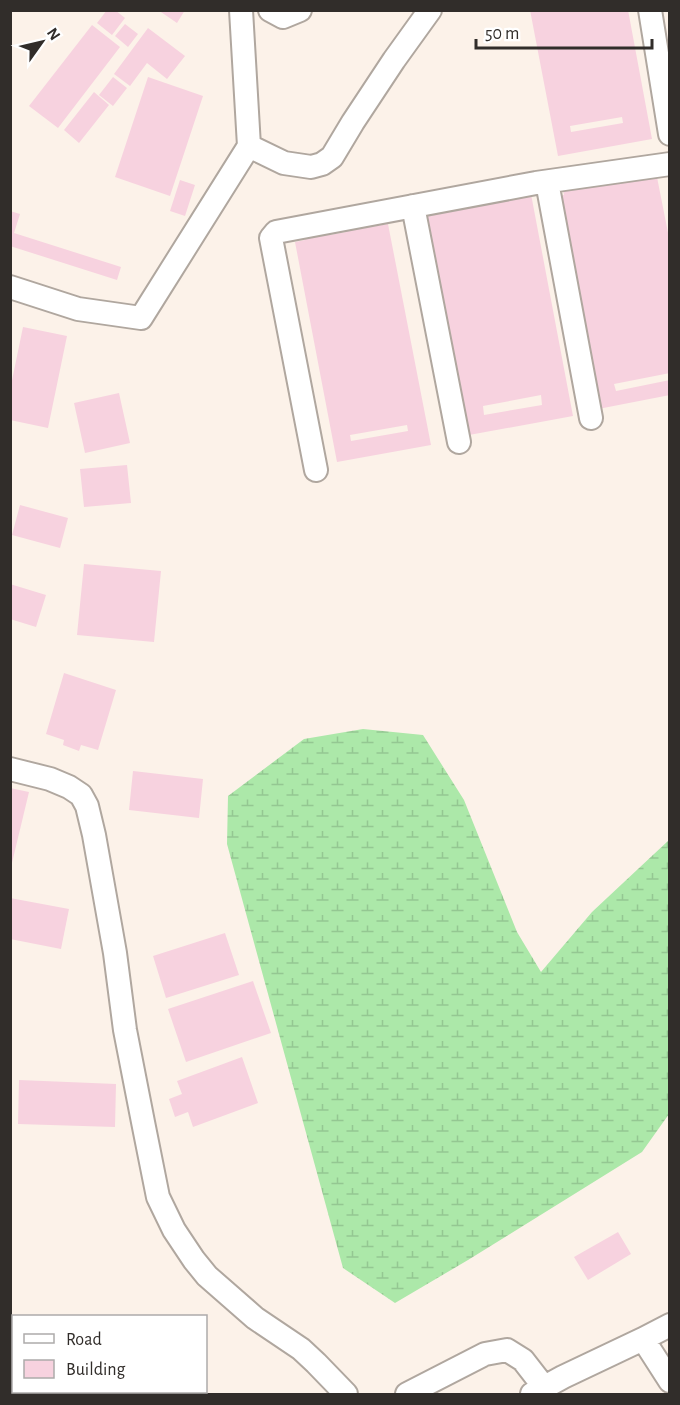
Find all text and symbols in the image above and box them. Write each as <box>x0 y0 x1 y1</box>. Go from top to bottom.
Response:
north arrow <box>12 12 72 72</box>
scale bar <box>476 12 652 50</box>
text: N <box>44 25 63 43</box>
text: 50 m <box>485 25 519 43</box>
legend <box>12 1315 207 1393</box>
text: Road <box>66 1331 102 1349</box>
text: Building <box>66 1361 126 1379</box>

